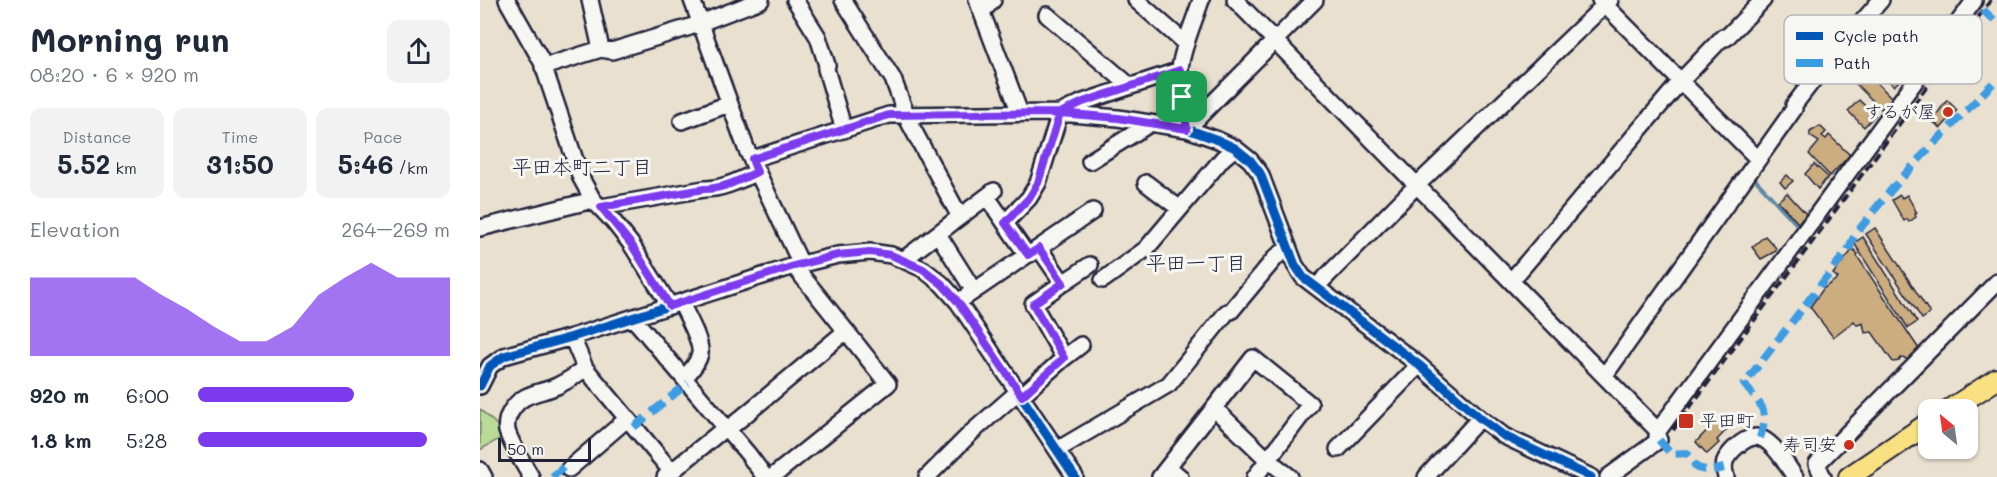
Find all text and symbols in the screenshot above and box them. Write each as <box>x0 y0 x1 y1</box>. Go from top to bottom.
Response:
legend <box>1784 15 1982 84</box>
text: Morning run <box>30 17 230 60</box>
button: share <box>387 20 450 83</box>
text: Cycle path <box>1834 25 1918 46</box>
text: Path <box>1834 52 1870 73</box>
text: 08:20 · 6 × 920 m <box>30 61 199 87</box>
pin <box>1156 71 1207 122</box>
icon: arrive <box>1165 80 1198 113</box>
place label: するが屋 <box>1864 99 1936 123</box>
marker: するが屋 <box>1941 105 1955 119</box>
text: Distance <box>63 126 131 147</box>
text: Time <box>222 126 258 147</box>
text: Pace <box>363 126 403 147</box>
text: 5.52 <box>57 147 110 181</box>
text: 31:50 <box>206 147 274 181</box>
text: 5:46 <box>338 147 393 181</box>
district label: 平田本町二丁目 <box>512 153 652 179</box>
text: km <box>110 157 137 178</box>
text: /km <box>393 157 428 178</box>
text: Elevation <box>30 216 120 242</box>
text: 264–269 m <box>341 216 450 242</box>
district label: 平田一丁目 <box>1146 249 1246 275</box>
text: 920 m <box>30 382 89 408</box>
text: 6:00 <box>126 382 169 408</box>
north arrow <box>1918 399 1978 459</box>
map controls <box>1918 399 1978 459</box>
place label: 平田町 <box>1700 408 1754 432</box>
marker: 平田町 <box>1677 412 1695 430</box>
text: 1.8 km <box>30 427 91 453</box>
text: 5:28 <box>126 427 167 453</box>
place label: 寿司安 <box>1783 432 1837 456</box>
scale bar <box>498 435 591 462</box>
text: 50 m <box>507 438 544 459</box>
marker: 寿司安 <box>1842 438 1856 452</box>

